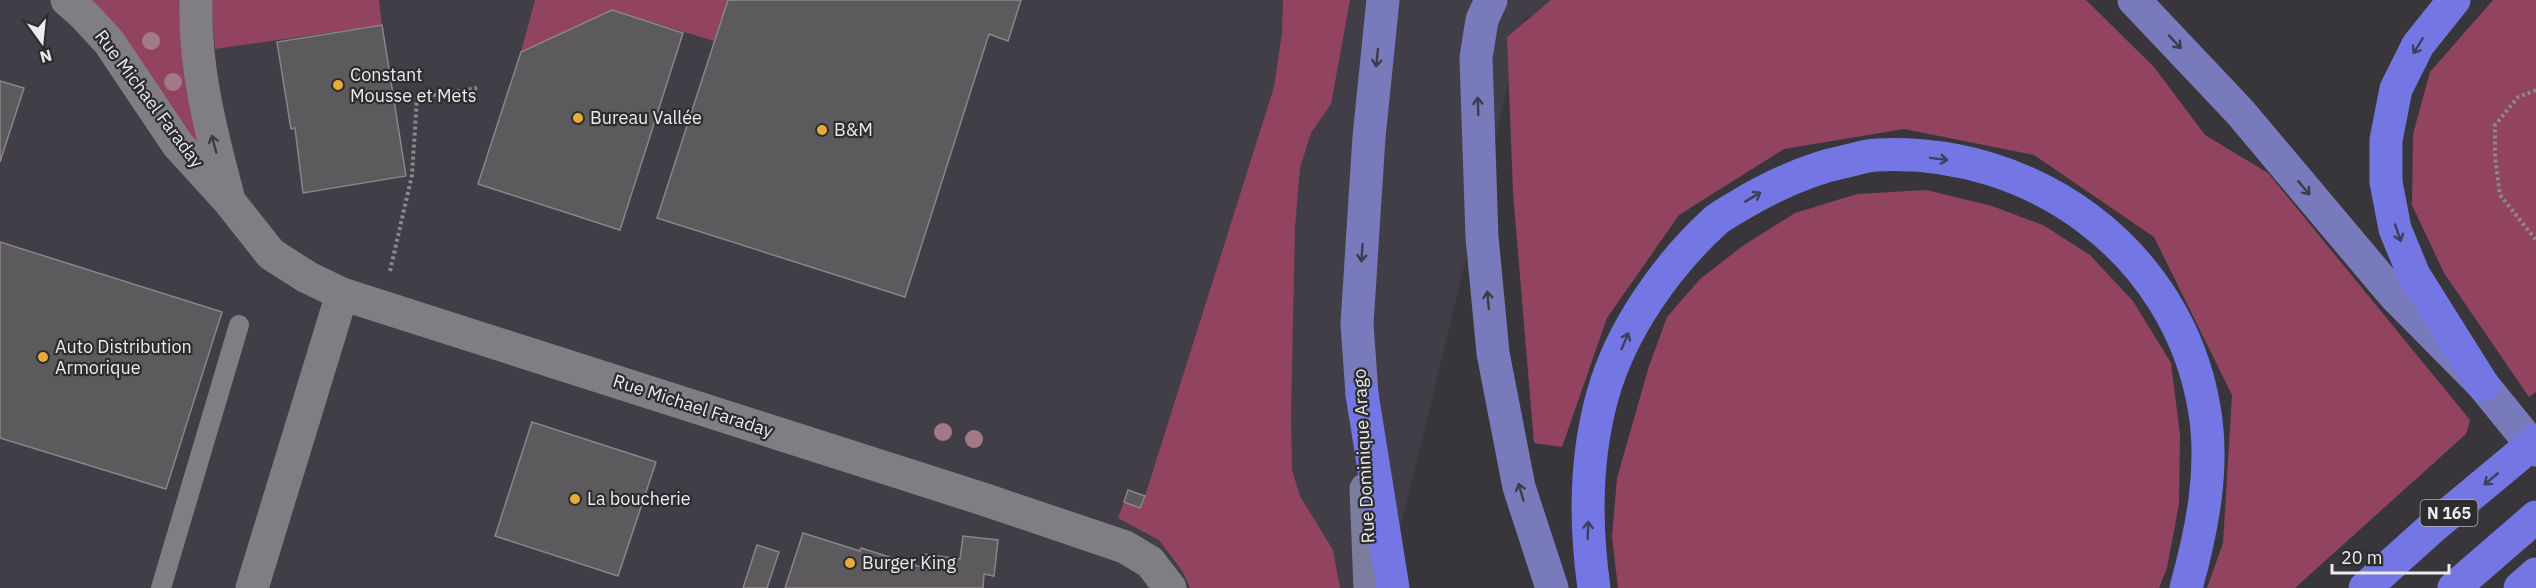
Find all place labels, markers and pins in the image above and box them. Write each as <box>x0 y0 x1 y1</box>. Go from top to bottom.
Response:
place label: Constant Mousse et Mets <box>350 63 477 107</box>
marker: Constant Mousse et Mets <box>331 78 345 92</box>
place label: Bureau Vallée <box>590 106 702 129</box>
marker: Bureau Vallée <box>571 111 585 125</box>
place label: B&M <box>834 118 873 141</box>
marker: B&M <box>815 123 829 137</box>
place label: Auto Distribution Armorique <box>55 335 192 379</box>
marker: Auto Distribution Armorique <box>36 350 50 364</box>
place label: La boucherie <box>587 487 691 510</box>
marker: La boucherie <box>568 492 582 506</box>
place label: Burger King <box>862 551 956 574</box>
marker: Burger King <box>843 556 857 570</box>

